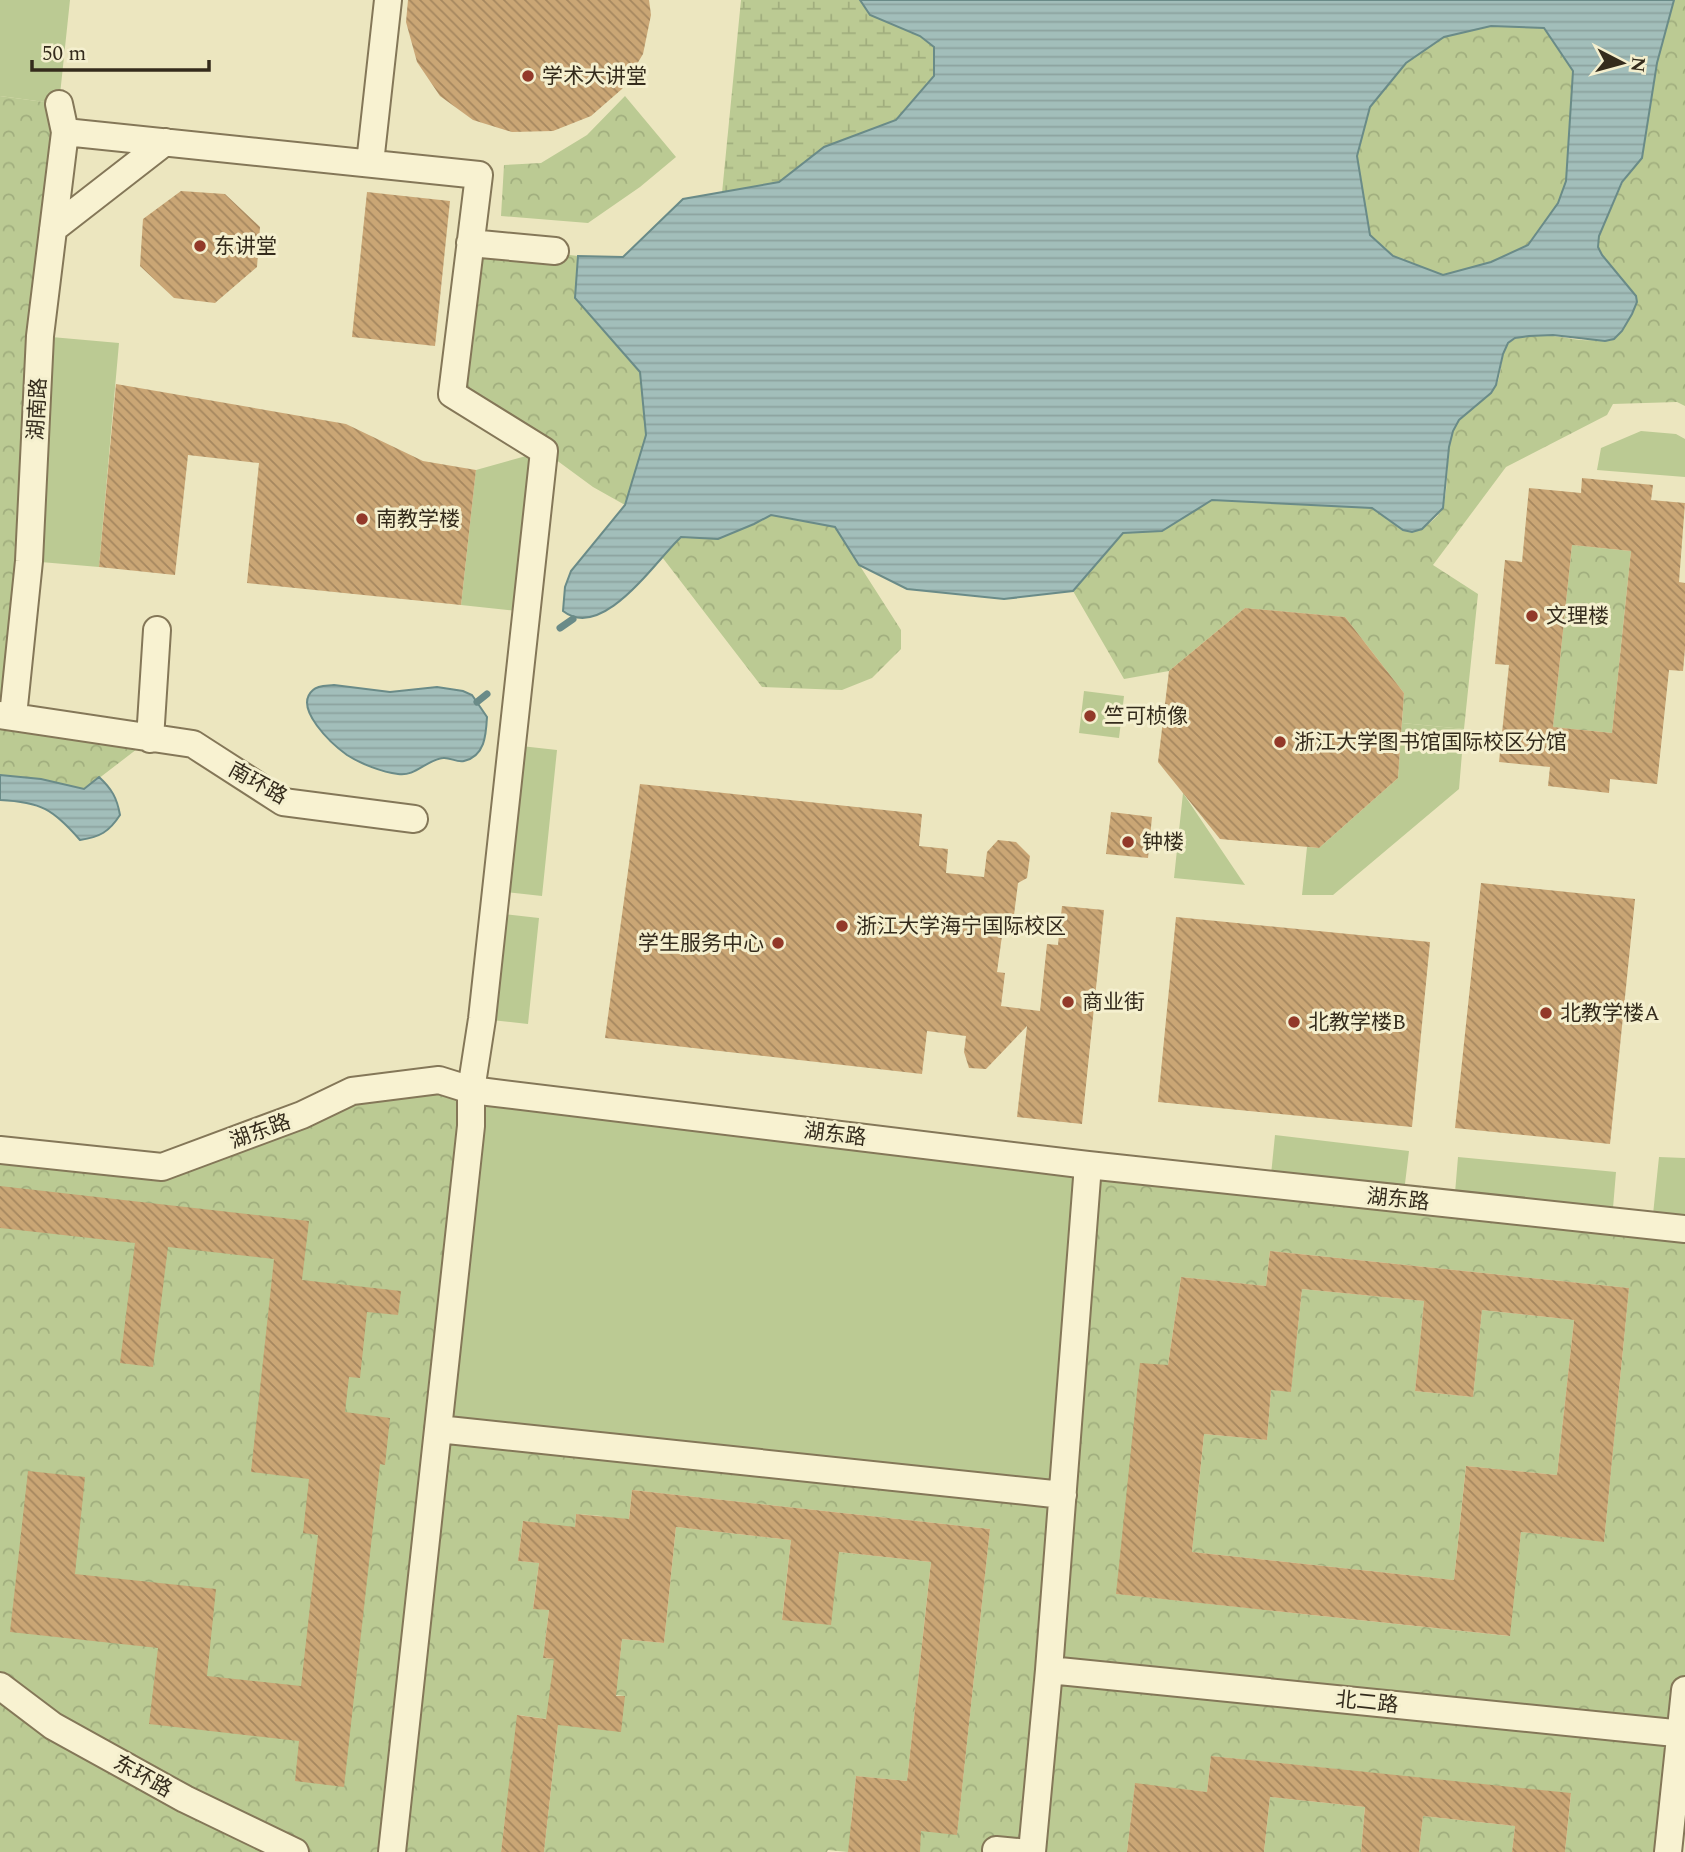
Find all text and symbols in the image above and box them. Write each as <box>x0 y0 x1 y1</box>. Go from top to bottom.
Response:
scale bar <box>32 28 208 72</box>
north arrow <box>1587 28 1657 98</box>
text: 50 m <box>42 38 86 70</box>
text: N <box>1622 55 1653 74</box>
place label: 学术大讲堂 <box>542 61 647 93</box>
marker: 学术大讲堂 <box>520 68 536 84</box>
place label: 东讲堂 <box>214 231 277 263</box>
marker: 东讲堂 <box>192 238 208 254</box>
street label: 湖南路 <box>20 377 56 441</box>
place label: 南教学楼 <box>376 504 460 536</box>
marker: 南教学楼 <box>354 511 370 527</box>
place label: 文理楼 <box>1546 601 1609 633</box>
marker: 文理楼 <box>1524 608 1540 624</box>
place label: 竺可桢像 <box>1104 701 1188 733</box>
marker: 竺可桢像 <box>1082 708 1098 724</box>
place label: 浙江大学图书馆国际校区分馆 <box>1294 727 1567 759</box>
marker: 浙江大学图书馆国际校区分馆 <box>1272 734 1288 750</box>
street label: 南环路 <box>222 755 293 813</box>
place label: 钟楼 <box>1142 827 1184 859</box>
marker: 钟楼 <box>1120 834 1136 850</box>
place label: 浙江大学海宁国际校区 <box>856 911 1066 943</box>
marker: 浙江大学海宁国际校区 <box>834 918 850 934</box>
place label: 学生服务中心 <box>638 928 764 960</box>
marker: 学生服务中心 <box>770 935 786 951</box>
place label: 商业街 <box>1082 987 1145 1019</box>
marker: 商业街 <box>1060 994 1076 1010</box>
place label: 北教学楼A <box>1560 998 1660 1030</box>
marker: 北教学楼A <box>1538 1005 1554 1021</box>
place label: 北教学楼B <box>1308 1007 1406 1039</box>
marker: 北教学楼B <box>1286 1014 1302 1030</box>
street label: 湖东路 <box>225 1106 295 1158</box>
street label: 湖东路 <box>802 1115 868 1155</box>
street label: 湖东路 <box>1365 1181 1431 1219</box>
street label: 北二路 <box>1334 1684 1400 1722</box>
street label: 东环路 <box>107 1748 178 1806</box>

